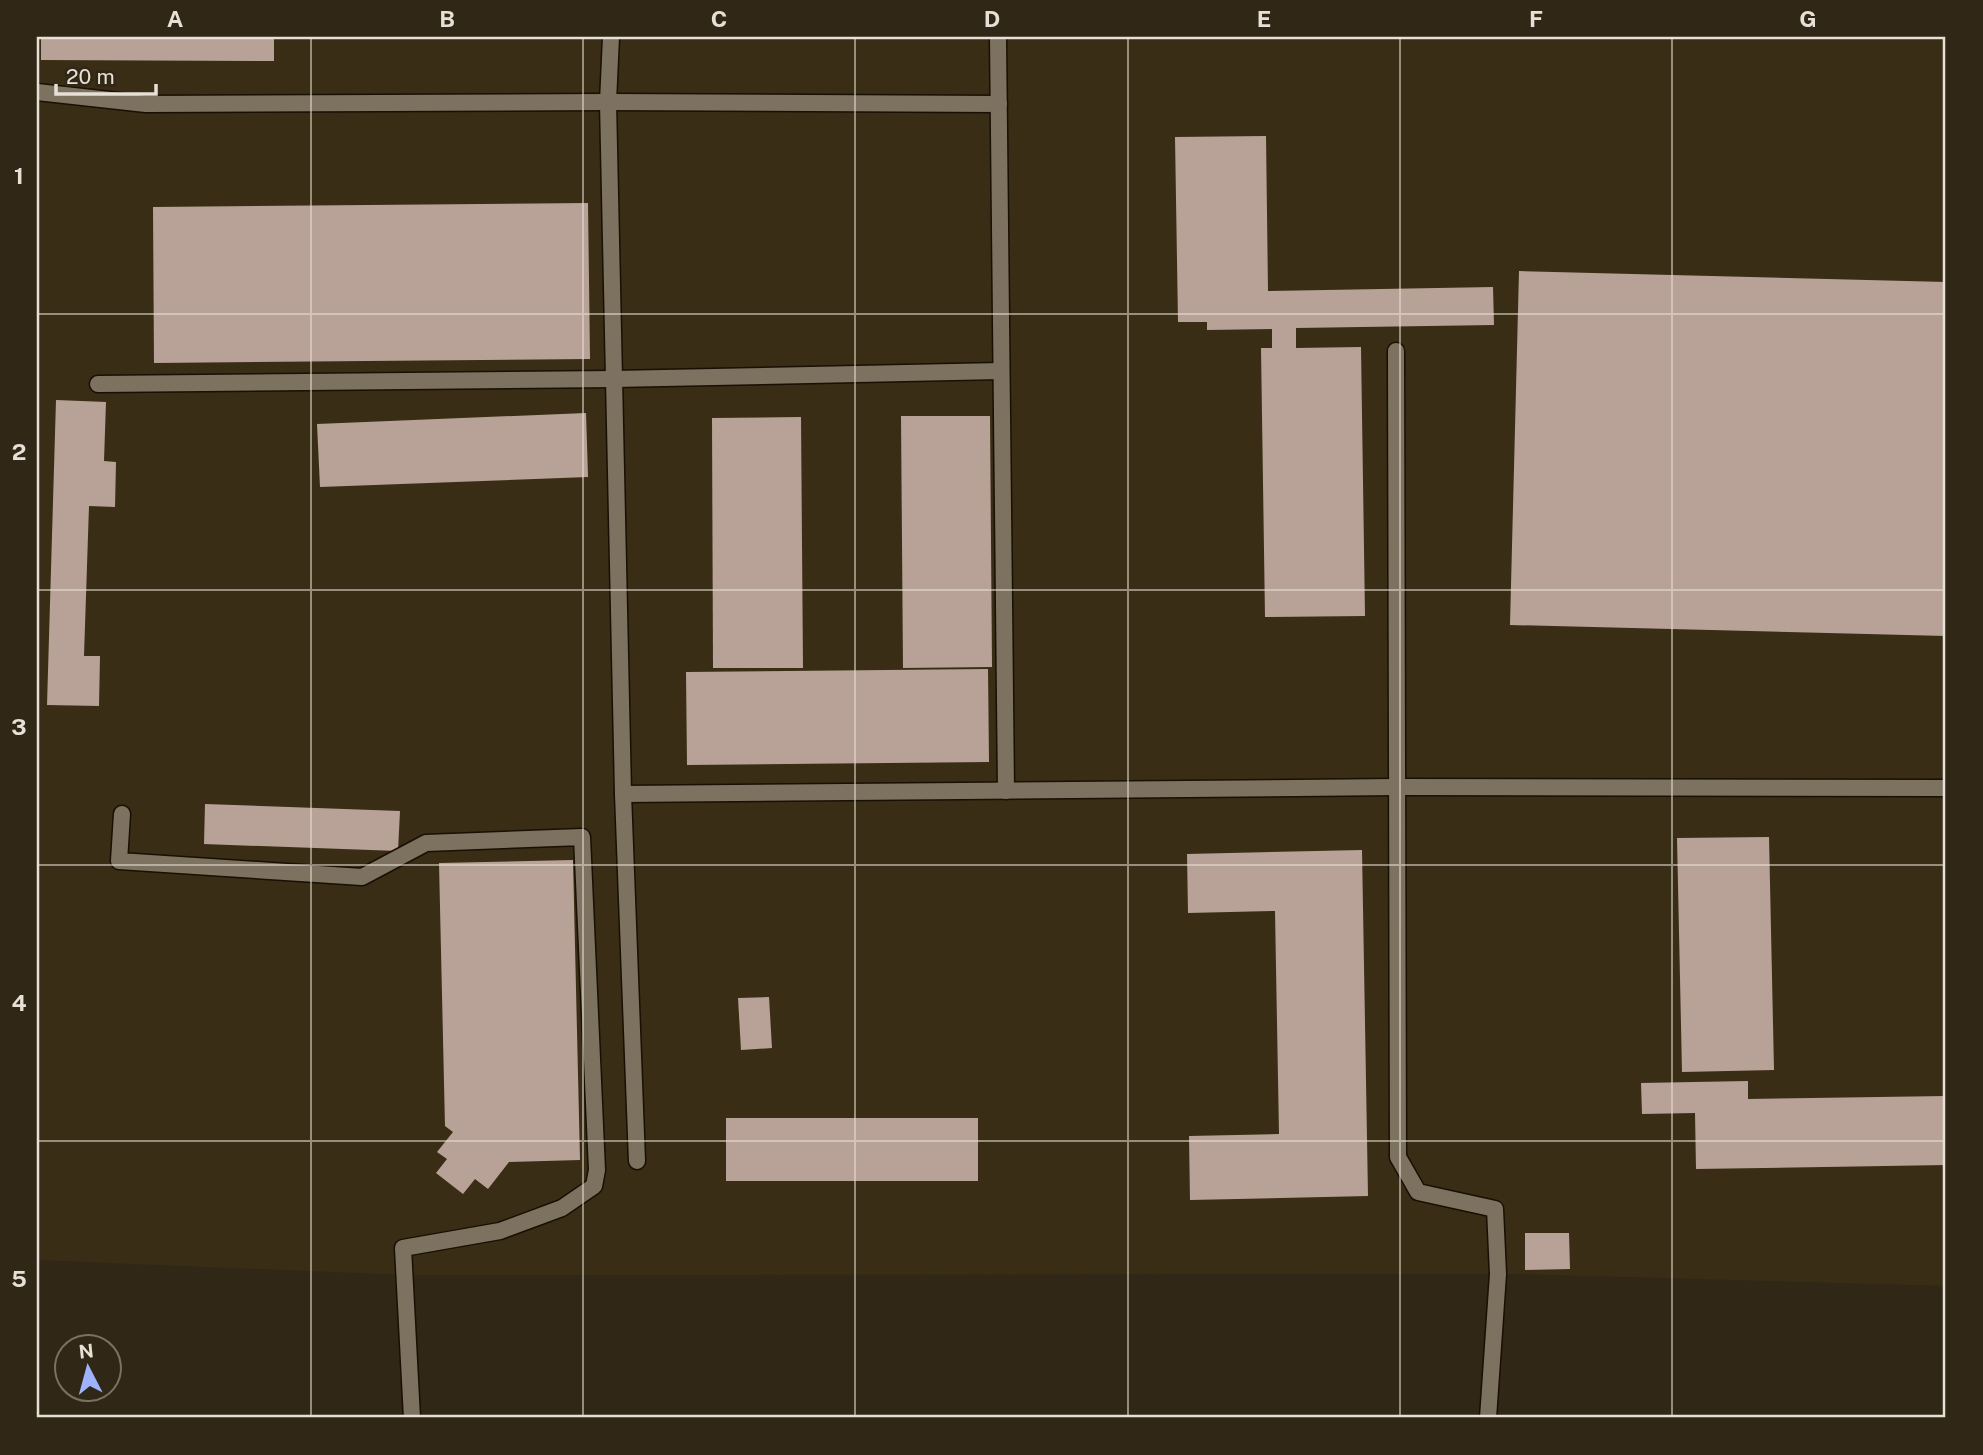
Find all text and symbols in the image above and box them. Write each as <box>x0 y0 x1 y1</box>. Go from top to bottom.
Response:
text: A <box>167 5 184 32</box>
text: B <box>439 5 455 32</box>
text: C <box>711 5 727 32</box>
text: D <box>984 5 1000 32</box>
text: E <box>1257 5 1271 32</box>
text: F <box>1529 5 1543 32</box>
text: G <box>1799 5 1817 32</box>
scale bar <box>56 52 156 96</box>
text: 20 m <box>66 64 115 89</box>
text: 1 <box>14 162 24 189</box>
text: 2 <box>12 438 26 465</box>
text: 3 <box>11 713 27 740</box>
text: 4 <box>11 989 27 1016</box>
text: 5 <box>11 1265 27 1292</box>
north arrow <box>52 1332 122 1402</box>
text: N <box>78 1339 95 1363</box>

